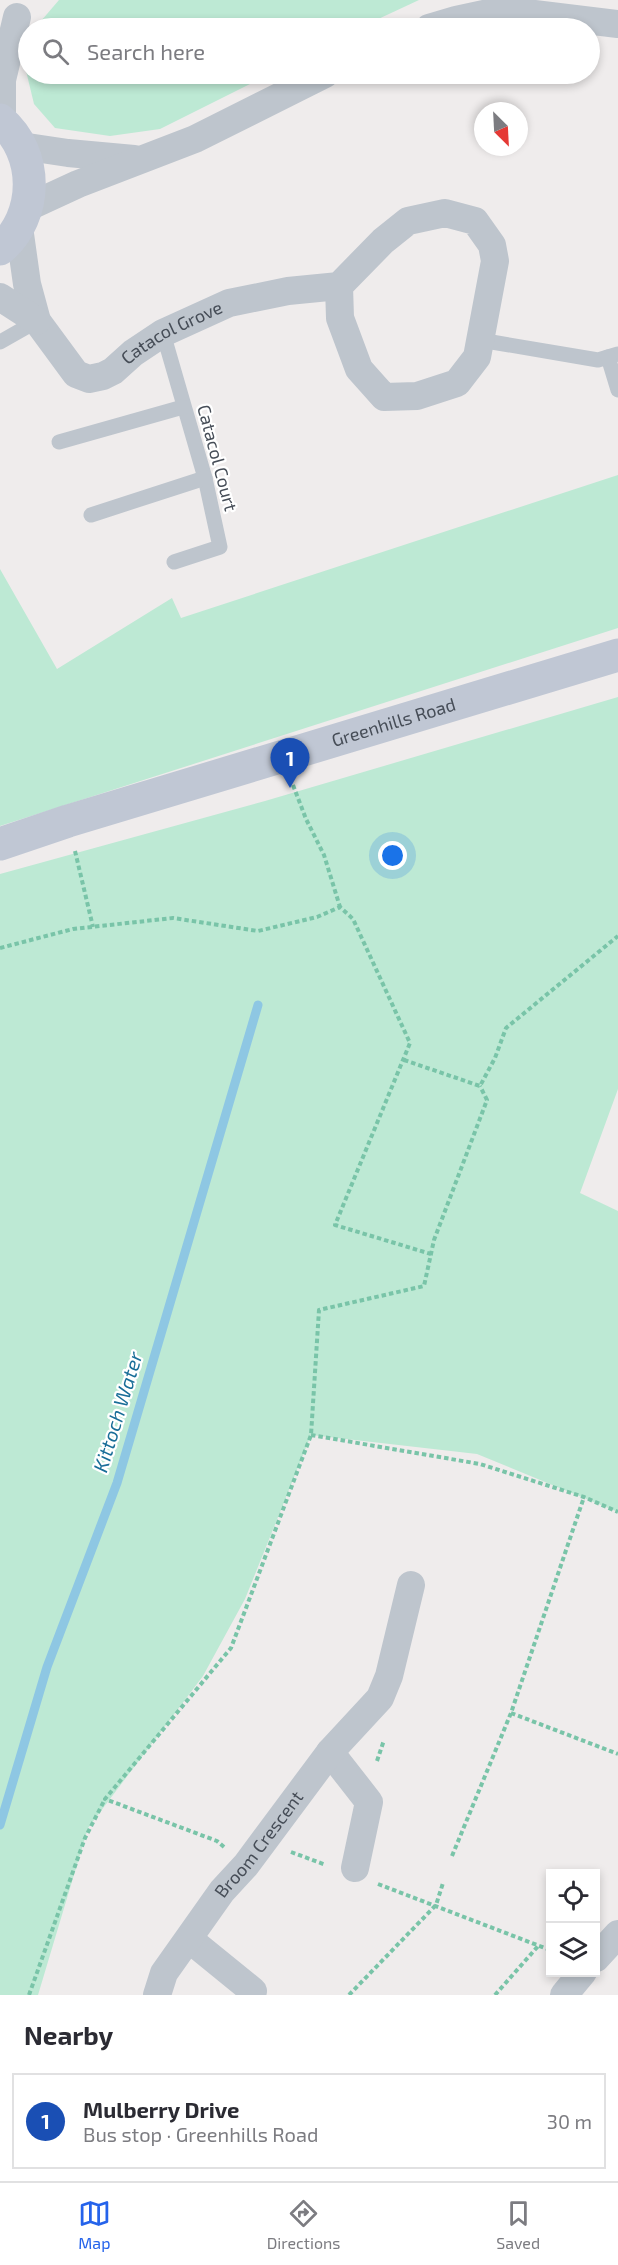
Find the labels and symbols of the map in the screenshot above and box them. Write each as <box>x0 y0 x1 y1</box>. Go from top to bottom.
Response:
north arrow <box>474 102 528 156</box>
street label: Catacol Grove <box>116 296 225 369</box>
street label: Catacol Court <box>193 402 243 514</box>
street label: Greenhills Road <box>329 693 458 751</box>
pin: 1 <box>270 738 310 788</box>
your location <box>378 841 407 870</box>
water label: Kittoch Water <box>87 1348 147 1475</box>
street label: Broom Crescent <box>209 1786 307 1901</box>

